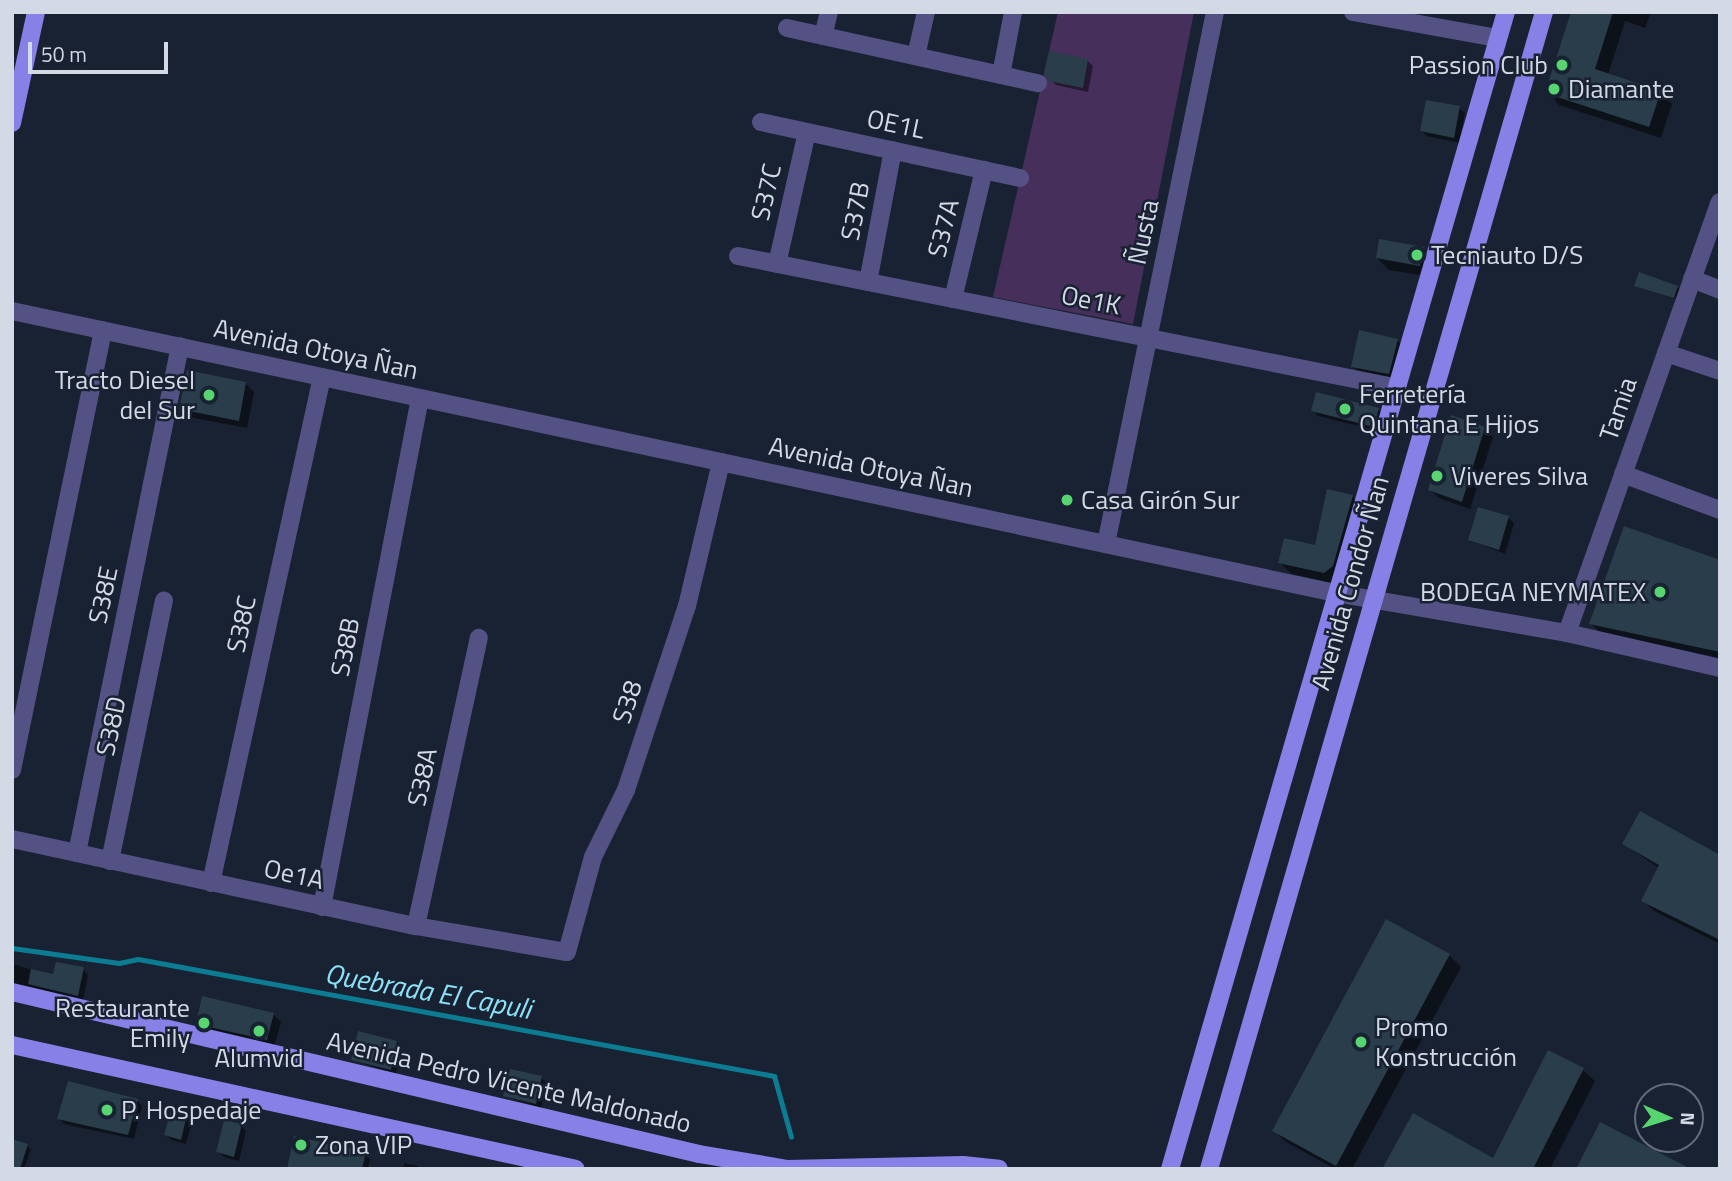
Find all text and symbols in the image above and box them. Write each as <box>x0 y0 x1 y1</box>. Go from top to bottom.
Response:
scale bar <box>32 28 172 72</box>
text: 50 m <box>41 38 87 70</box>
place label: Passion Club <box>1409 49 1548 81</box>
marker: Passion Club <box>1554 57 1570 73</box>
place label: Diamante <box>1568 73 1674 105</box>
marker: Diamante <box>1546 81 1562 97</box>
street label: OE1L <box>864 103 928 145</box>
street label: S37C <box>744 161 788 223</box>
street label: S37B <box>834 179 876 243</box>
street label: S37A <box>921 196 965 260</box>
street label: Ñusta <box>1121 197 1165 267</box>
place label: Tecniauto D/S <box>1431 239 1583 271</box>
marker: Tecniauto D/S <box>1409 247 1425 263</box>
street label: Oe1K <box>1059 279 1123 321</box>
street label: Avenida Otoya Ñan <box>211 312 421 386</box>
place label: Tracto Diesel del Sur <box>55 364 195 426</box>
street label: Tamia <box>1593 373 1643 445</box>
place label: Ferretería Quintana E Hijos <box>1359 378 1539 440</box>
marker: Tracto Diesel del Sur <box>201 387 217 403</box>
marker: Ferretería Quintana E Hijos <box>1337 401 1353 417</box>
street label: Avenida Otoya Ñan <box>766 430 976 504</box>
place label: Viveres Silva <box>1451 460 1588 492</box>
marker: Viveres Silva <box>1429 468 1445 484</box>
street label: Avenida Condor Ñan <box>1305 473 1395 693</box>
place label: Casa Girón Sur <box>1081 484 1240 516</box>
marker: Casa Girón Sur <box>1059 492 1075 508</box>
street label: S38E <box>82 564 124 626</box>
place label: BODEGA NEYMATEX <box>1420 576 1646 608</box>
marker: BODEGA NEYMATEX <box>1652 584 1668 600</box>
street label: S38C <box>220 593 262 655</box>
street label: S38B <box>324 615 366 679</box>
street label: S38 <box>605 677 649 727</box>
street label: S38D <box>90 693 132 759</box>
street label: S38A <box>401 745 443 809</box>
street label: Oe1A <box>261 852 327 896</box>
water label: Quebrada El Capuli <box>322 956 534 1026</box>
place label: Restaurante Emily <box>55 992 190 1054</box>
place label: Promo Konstrucción <box>1375 1011 1517 1072</box>
marker: Restaurante Emily <box>196 1015 212 1031</box>
marker: Alumvid <box>251 1023 267 1039</box>
street label: Avenida Pedro Vicente Maldonado <box>324 1025 694 1139</box>
marker: Promo Konstrucción <box>1353 1034 1369 1050</box>
place label: Alumvid <box>215 1042 303 1074</box>
north arrow <box>1634 1083 1704 1153</box>
place label: P. Hospedaje <box>121 1094 261 1126</box>
marker: P. Hospedaje <box>99 1102 115 1118</box>
text: N <box>1674 1112 1703 1126</box>
place label: Zona VIP <box>315 1129 412 1161</box>
marker: Zona VIP <box>293 1137 309 1153</box>

